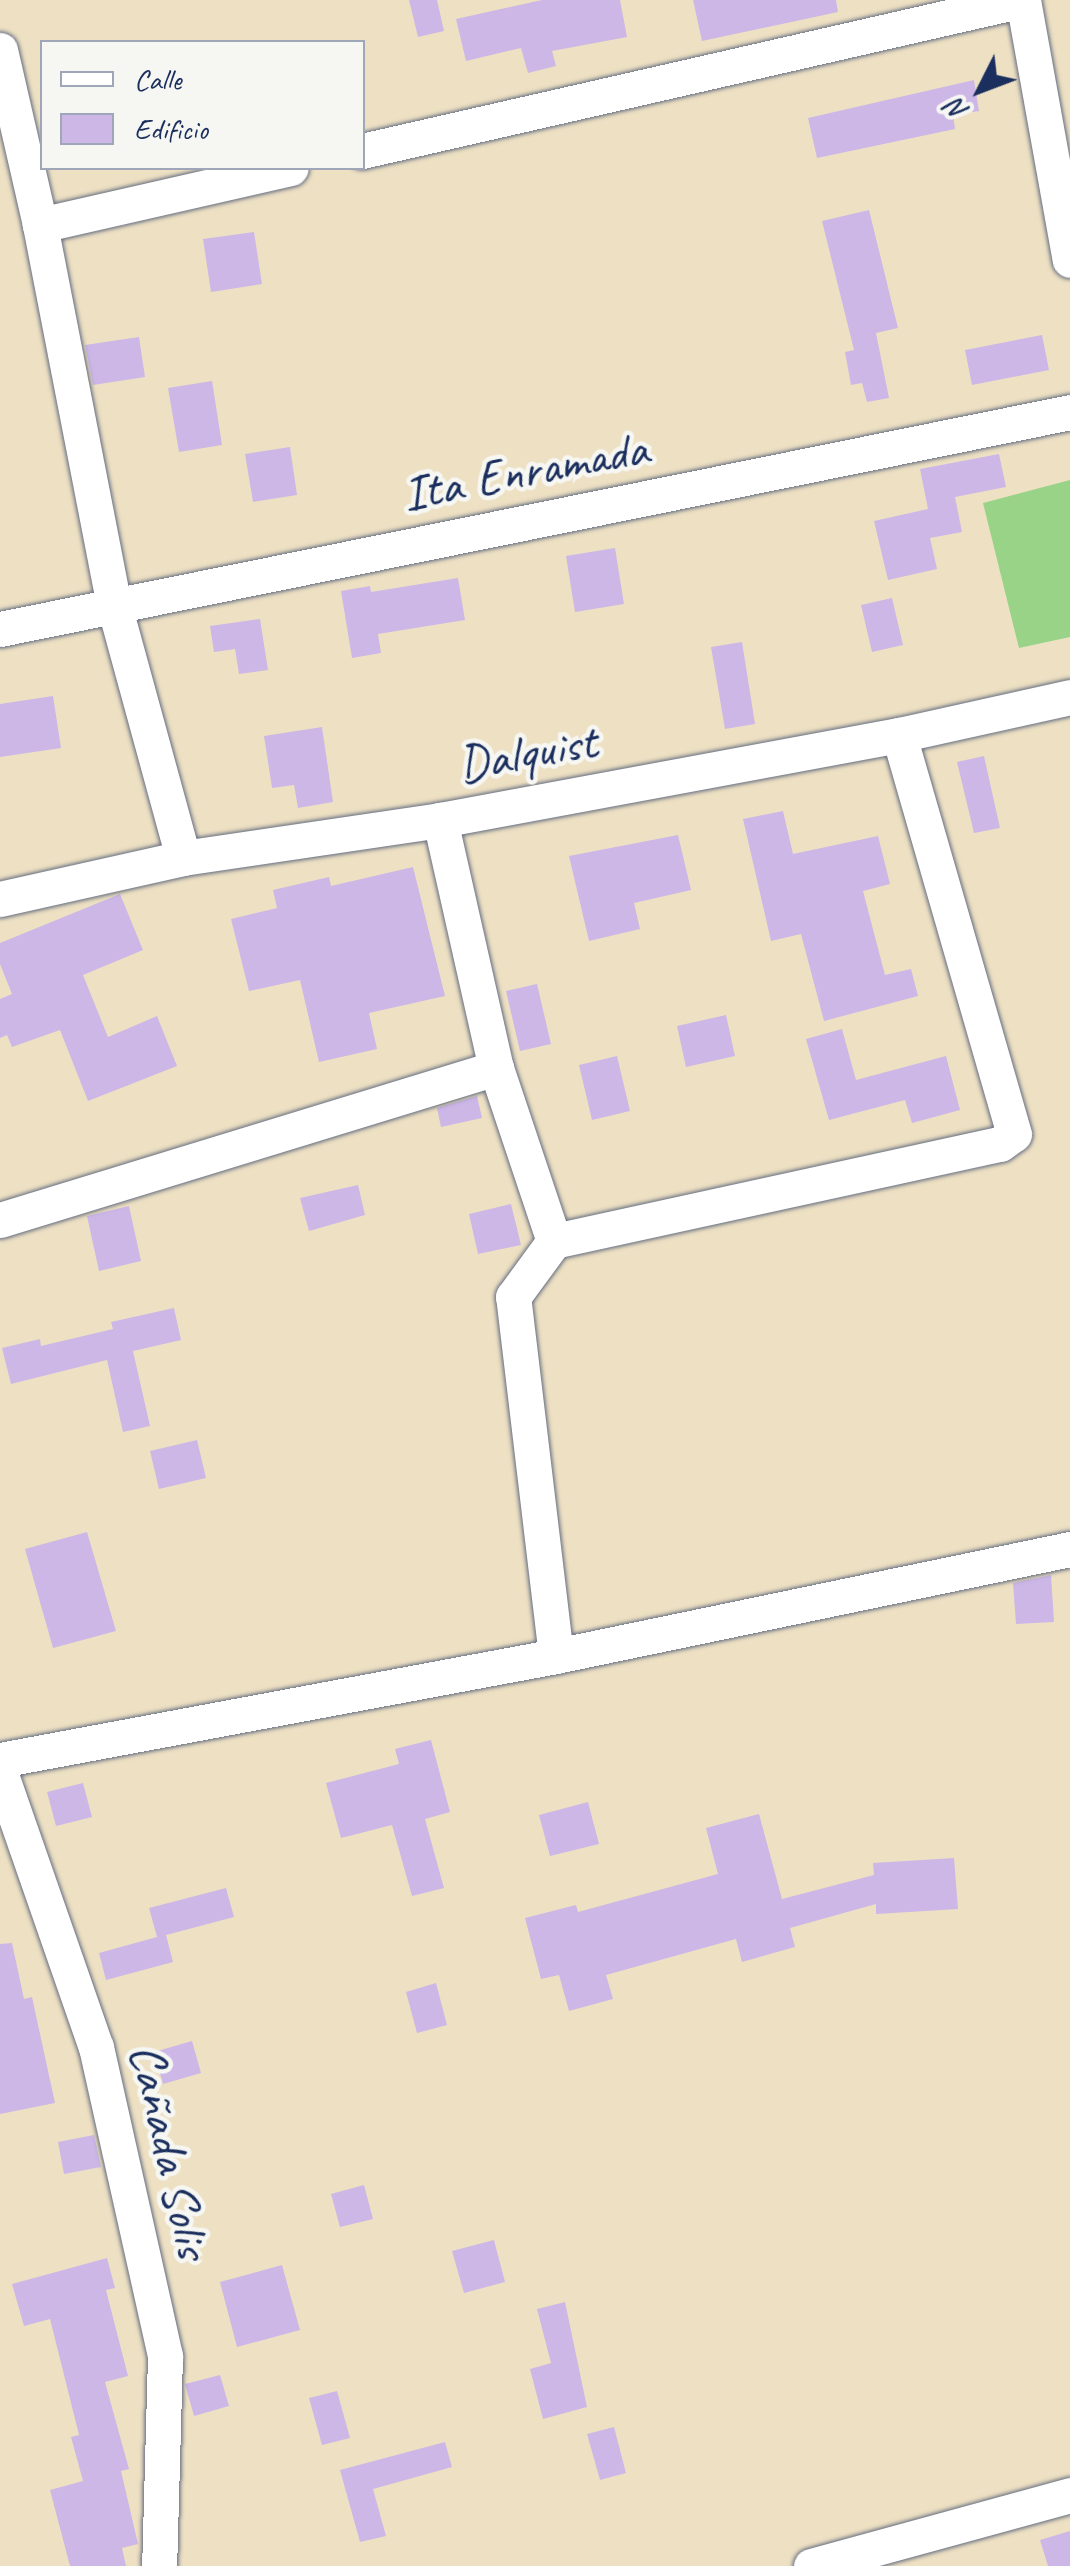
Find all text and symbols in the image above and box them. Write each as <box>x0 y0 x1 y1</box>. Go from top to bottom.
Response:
legend <box>40 40 365 170</box>
north arrow <box>930 40 1030 140</box>
text: Calle <box>134 60 181 98</box>
text: N <box>939 92 976 129</box>
text: Edificio <box>134 110 208 148</box>
street label: Ita Enramada <box>398 418 652 524</box>
street label: Dalquist <box>453 711 601 795</box>
street label: Cañada Solis <box>116 2038 224 2264</box>

